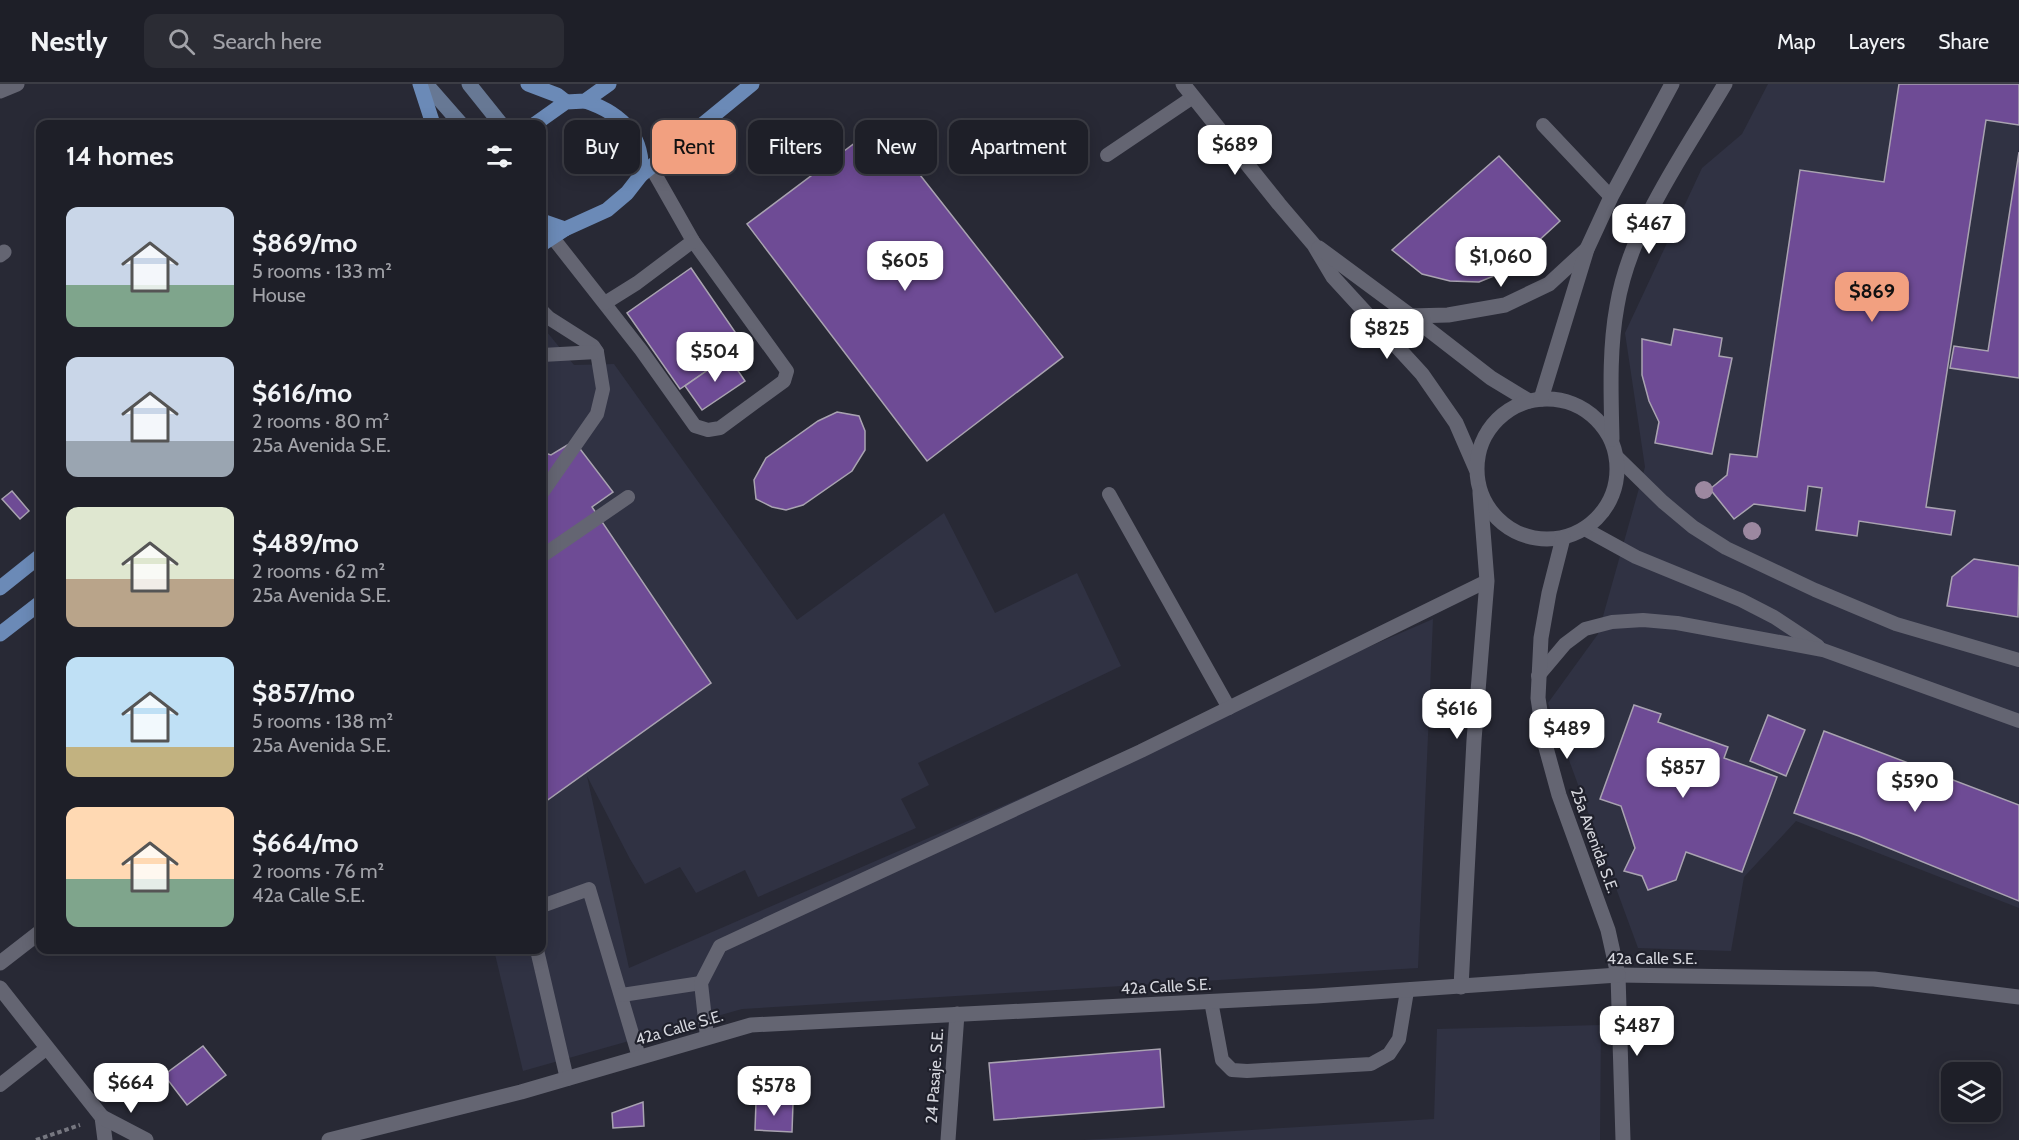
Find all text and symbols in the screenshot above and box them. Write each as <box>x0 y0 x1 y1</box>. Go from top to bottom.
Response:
search box <box>144 14 564 68</box>
text: Nestly <box>30 24 108 58</box>
icon: search <box>165 25 198 58</box>
text: Search here <box>213 28 322 55</box>
text: Map <box>1777 29 1816 54</box>
text: Layers <box>1849 29 1905 54</box>
text: Share <box>1938 29 1989 54</box>
chip: Buy <box>564 120 640 174</box>
chip: Rent <box>652 120 736 174</box>
chip: Filters <box>748 120 843 174</box>
chip: New <box>855 120 937 174</box>
chip: Apartment <box>949 120 1088 174</box>
pin: $689 <box>1199 125 1271 176</box>
text: $689 <box>1212 132 1258 156</box>
text: 14 homes <box>66 140 174 172</box>
icon: filters <box>483 140 516 173</box>
pin: $467 <box>1613 204 1685 255</box>
text: $467 <box>1626 211 1672 235</box>
text: $869/mo <box>252 227 357 259</box>
icon: home <box>114 231 186 303</box>
pin: $1,060 <box>1452 237 1550 288</box>
pin: $605 <box>869 241 941 292</box>
text: $1,060 <box>1470 244 1532 268</box>
text: $605 <box>881 248 929 272</box>
text: 5 rooms · 133 m² <box>252 259 392 283</box>
pin: $869 <box>1836 272 1908 323</box>
text: $869 <box>1849 279 1895 303</box>
text: House <box>252 283 306 307</box>
pin: $825 <box>1351 309 1423 360</box>
text: $825 <box>1365 316 1410 340</box>
pin: $504 <box>679 332 751 383</box>
text: $504 <box>691 339 739 363</box>
text: $616/mo <box>252 377 352 409</box>
icon: home <box>114 381 186 453</box>
text: 2 rooms · 80 m² <box>252 409 389 433</box>
text: 25a Avenida S.E. <box>252 433 391 457</box>
text: $489/mo <box>252 527 359 559</box>
icon: home <box>114 531 186 603</box>
text: 2 rooms · 62 m² <box>252 559 385 583</box>
text: 25a Avenida S.E. <box>252 583 391 607</box>
text: $857/mo <box>252 677 355 709</box>
icon: home <box>114 681 186 753</box>
pin: $616 <box>1421 689 1493 740</box>
text: $616 <box>1436 696 1478 720</box>
text: 5 rooms · 138 m² <box>252 709 393 733</box>
pin: $489 <box>1531 709 1603 760</box>
text: $489 <box>1543 716 1591 740</box>
text: 25a Avenida S.E. <box>252 733 391 757</box>
pin: $857 <box>1647 748 1719 799</box>
text: $857 <box>1661 755 1705 779</box>
pin: $590 <box>1879 762 1951 813</box>
text: $590 <box>1891 769 1939 793</box>
street label: 25a Avenida S.E. <box>1567 785 1622 896</box>
text: $664/mo <box>252 827 359 859</box>
icon: home <box>114 831 186 903</box>
text: 2 rooms · 76 m² <box>252 859 384 883</box>
text: 42a Calle S.E. <box>252 883 365 907</box>
street label: 42a Calle S.E. <box>1607 949 1697 968</box>
street label: 42a Calle S.E. <box>1120 975 1212 998</box>
street label: 42a Calle S.E. <box>633 1006 725 1049</box>
pin: $487 <box>1601 1006 1673 1057</box>
text: $487 <box>1614 1013 1660 1037</box>
street label: 24 Pasaje. S.E. <box>922 1028 947 1124</box>
map controls <box>1941 1062 2001 1122</box>
button: layers <box>1941 1062 2001 1122</box>
pin: $664 <box>95 1063 167 1114</box>
pin: $578 <box>738 1066 810 1117</box>
text: $664 <box>108 1070 154 1094</box>
text: $578 <box>752 1073 796 1097</box>

